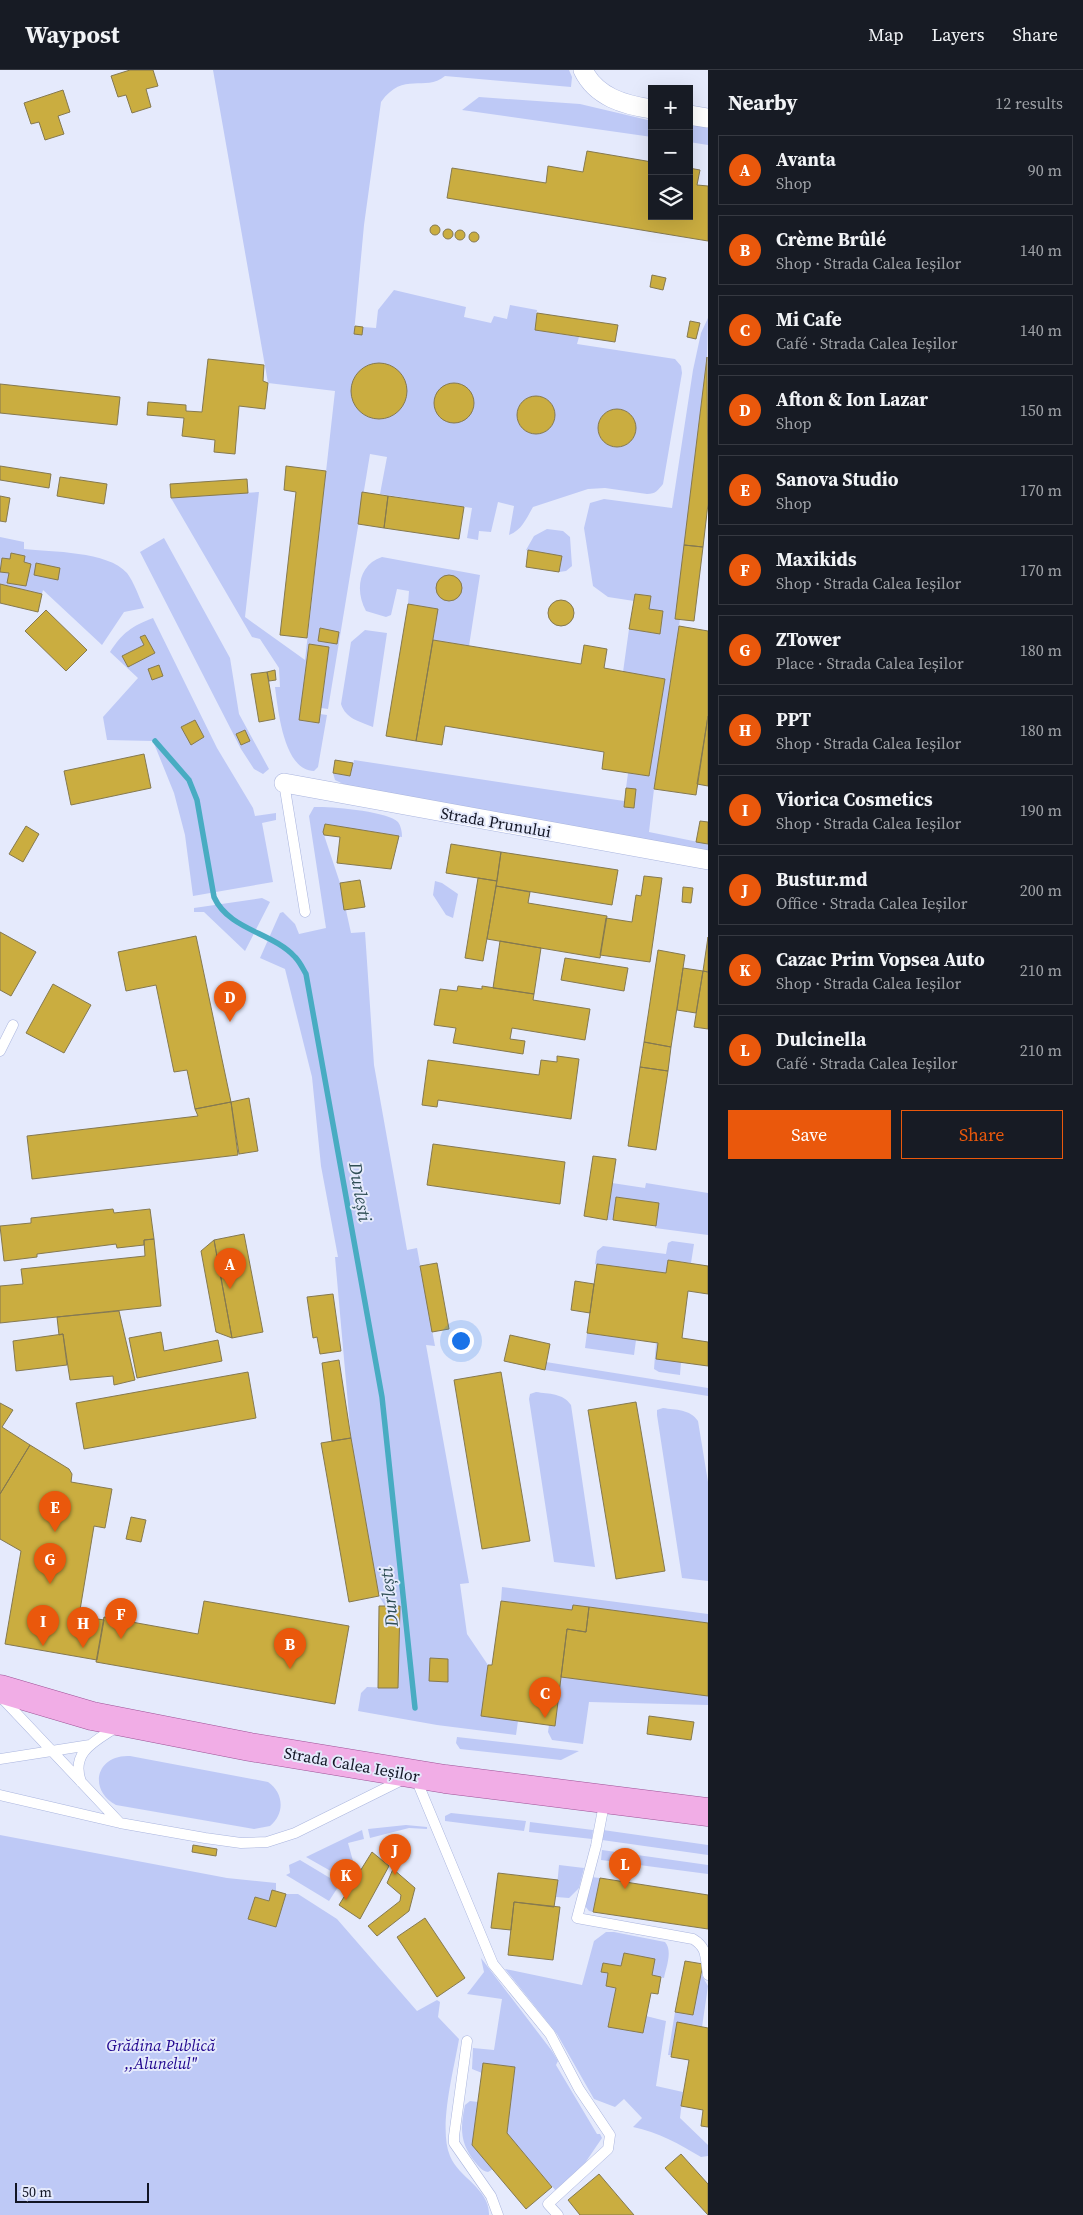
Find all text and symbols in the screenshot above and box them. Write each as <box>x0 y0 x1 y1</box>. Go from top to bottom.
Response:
text: Waypost <box>25 18 120 51</box>
text: Map <box>868 22 903 47</box>
text: Layers <box>931 22 984 47</box>
text: Share <box>1012 22 1058 47</box>
map controls <box>648 85 693 220</box>
button: + <box>648 85 693 130</box>
text: Nearby <box>728 88 798 117</box>
text: 12 results <box>995 92 1063 114</box>
button: − <box>648 130 693 175</box>
text: Avanta <box>776 146 836 172</box>
text: A <box>740 159 750 181</box>
text: 90 m <box>1028 159 1062 181</box>
text: Shop <box>776 172 812 194</box>
button: layers <box>648 175 693 220</box>
text: Crème Brûlé <box>776 226 886 252</box>
text: B <box>740 239 750 261</box>
text: 140 m <box>1020 239 1062 261</box>
text: Shop · Strada Calea Ieșilor <box>776 252 961 274</box>
text: Mi Cafe <box>776 306 842 332</box>
text: C <box>740 319 750 341</box>
text: 140 m <box>1020 319 1062 341</box>
text: Café · Strada Calea Ieșilor <box>776 332 958 354</box>
text: Afton & Ion Lazar <box>776 386 928 412</box>
text: D <box>739 399 751 421</box>
text: 150 m <box>1020 399 1062 421</box>
text: Shop <box>776 412 812 434</box>
text: Sanova Studio <box>776 466 899 492</box>
text: E <box>740 479 750 501</box>
text: 170 m <box>1020 479 1062 501</box>
text: Shop <box>776 492 812 514</box>
text: Maxikids <box>776 546 857 572</box>
text: F <box>740 559 750 581</box>
text: 170 m <box>1020 559 1062 581</box>
text: Shop · Strada Calea Ieșilor <box>776 572 961 594</box>
text: ZTower <box>776 626 841 652</box>
text: G <box>740 639 750 661</box>
text: 180 m <box>1020 639 1062 661</box>
text: Place · Strada Calea Ieșilor <box>776 652 964 674</box>
text: PPT <box>776 706 811 732</box>
text: H <box>739 719 751 741</box>
text: 180 m <box>1020 719 1062 741</box>
text: Shop · Strada Calea Ieșilor <box>776 732 961 754</box>
text: Viorica Cosmetics <box>776 786 933 812</box>
text: I <box>742 799 748 821</box>
text: 190 m <box>1020 799 1062 821</box>
street label: Strada Prunului <box>439 801 553 843</box>
text: Shop · Strada Calea Ieșilor <box>776 812 961 834</box>
text: Bustur.md <box>776 866 868 892</box>
text: J <box>742 879 748 901</box>
text: 200 m <box>1020 879 1062 901</box>
text: Office · Strada Calea Ieșilor <box>776 892 968 914</box>
text: Cazac Prim Vopsea Auto <box>776 946 985 972</box>
text: K <box>739 959 751 981</box>
text: 210 m <box>1020 959 1062 981</box>
text: Shop · Strada Calea Ieșilor <box>776 972 961 994</box>
pin: D <box>214 981 246 1022</box>
text: Dulcinella <box>776 1026 866 1052</box>
text: L <box>740 1039 750 1061</box>
text: 210 m <box>1020 1039 1062 1061</box>
text: Café · Strada Calea Ieșilor <box>776 1052 958 1074</box>
button: Save <box>728 1110 891 1159</box>
button: Share <box>901 1110 1063 1159</box>
water label: Durlești <box>343 1159 378 1224</box>
pin: A <box>214 1248 246 1289</box>
your location <box>448 1328 474 1354</box>
pin: E <box>39 1491 71 1532</box>
pin: G <box>34 1543 66 1584</box>
water label: Durlești <box>373 1565 404 1629</box>
pin: F <box>105 1598 137 1639</box>
pin: I <box>27 1605 59 1646</box>
pin: H <box>67 1607 99 1648</box>
pin: B <box>274 1628 306 1669</box>
pin: C <box>529 1677 561 1718</box>
street label: Strada Calea Ieșilor <box>282 1741 422 1787</box>
pin: J <box>379 1834 411 1875</box>
pin: L <box>609 1848 641 1889</box>
pin: K <box>330 1859 362 1900</box>
park label: Grădina Publică ,,Alunelul" <box>107 2034 216 2074</box>
scale bar <box>15 2180 149 2203</box>
text: 50 m <box>22 2182 52 2202</box>

